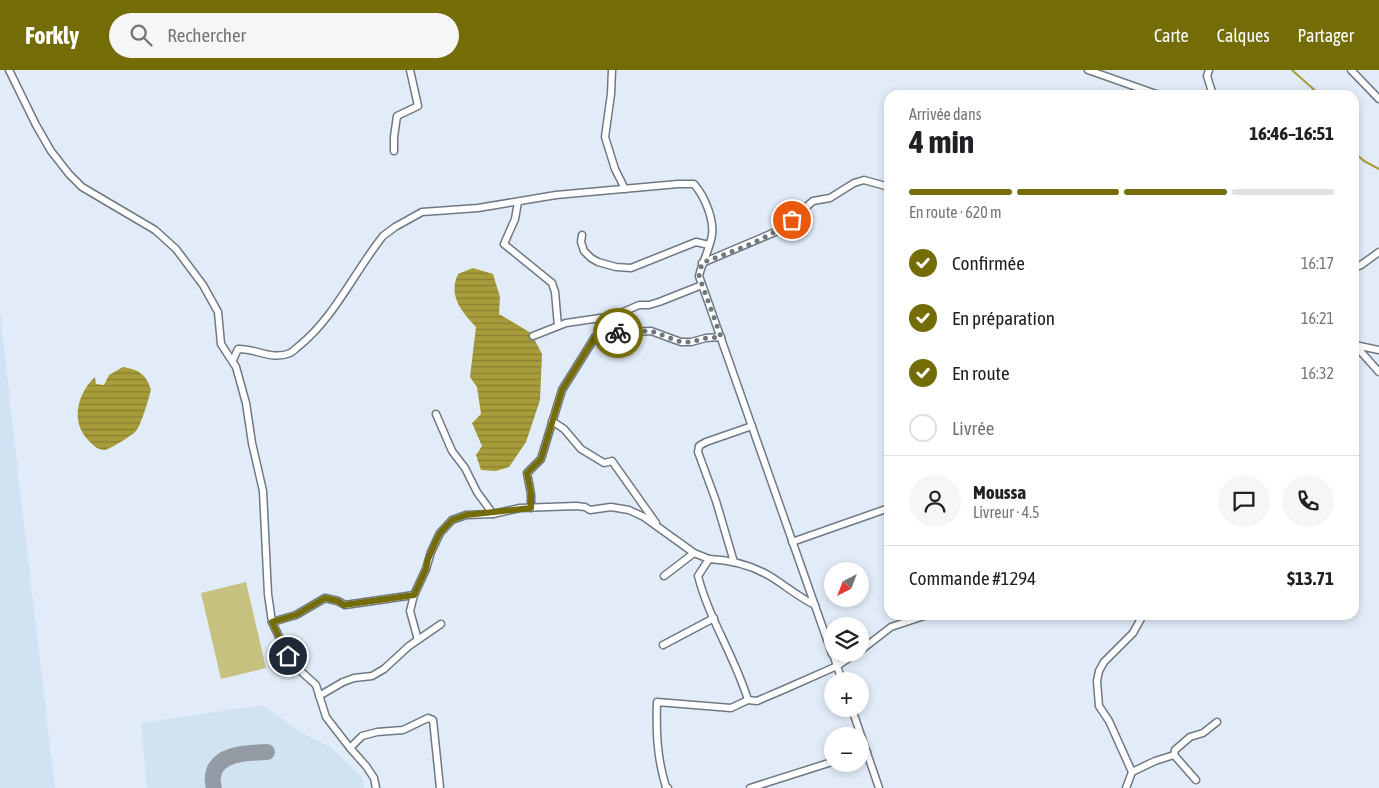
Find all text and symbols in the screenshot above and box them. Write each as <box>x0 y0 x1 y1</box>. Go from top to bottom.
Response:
search box <box>109 13 459 58</box>
icon: search <box>127 21 155 49</box>
text: Forkly <box>25 22 79 49</box>
text: Rechercher <box>167 24 246 46</box>
text: Carte <box>1154 25 1189 46</box>
text: Calques <box>1217 25 1270 46</box>
text: Partager <box>1298 25 1354 46</box>
text: Arrivée dans <box>909 105 981 123</box>
text: 16:46–16:51 <box>1249 122 1334 144</box>
text: 4 min <box>909 123 974 160</box>
pin <box>771 199 813 241</box>
text: En route · 620 m <box>909 203 1002 221</box>
icon: bag <box>778 206 806 234</box>
icon: check <box>909 249 937 277</box>
text: Confirmée <box>952 252 1025 274</box>
text: 16:17 <box>1301 254 1334 272</box>
icon: check <box>909 304 937 332</box>
text: En préparation <box>952 307 1055 329</box>
courier <box>593 308 643 358</box>
text: 16:21 <box>1301 309 1334 327</box>
icon: bike <box>604 319 632 347</box>
icon: check <box>909 359 937 387</box>
text: En route <box>952 362 1010 384</box>
text: 16:32 <box>1301 364 1334 382</box>
text: Livrée <box>952 417 994 439</box>
button: person <box>909 475 961 527</box>
button: chat <box>1218 475 1270 527</box>
button: phone <box>1282 475 1334 527</box>
text: Moussa <box>973 481 1026 503</box>
text: Livreur · 4.5 <box>973 503 1040 521</box>
north arrow <box>824 562 869 608</box>
map controls <box>824 562 869 772</box>
text: Commande #1294 <box>909 567 1036 589</box>
text: $13.71 <box>1287 567 1334 589</box>
button: layers <box>824 617 869 662</box>
pin <box>267 635 309 677</box>
icon: home <box>274 642 302 670</box>
button: + <box>824 672 869 717</box>
button: − <box>824 727 869 772</box>

